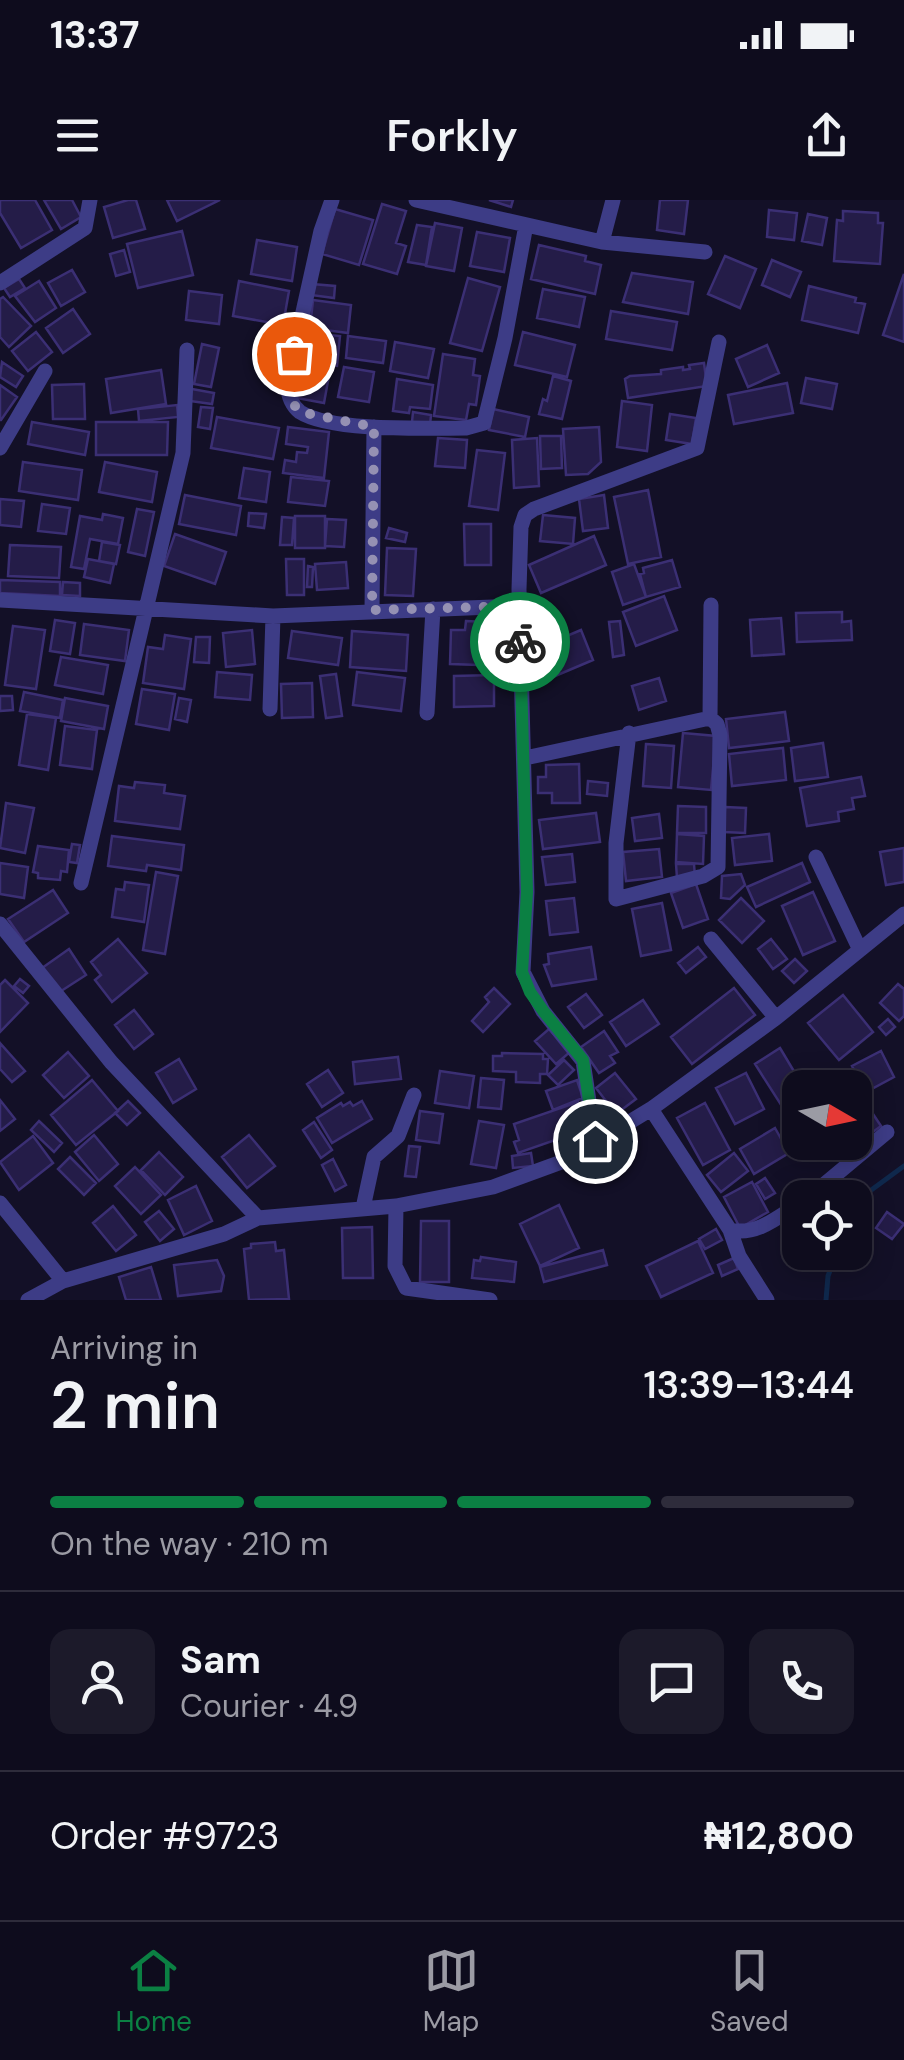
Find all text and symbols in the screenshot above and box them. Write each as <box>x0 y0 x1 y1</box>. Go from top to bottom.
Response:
text: 13:37 <box>50 10 139 60</box>
text: Forkly <box>386 106 518 165</box>
icon: menu <box>50 108 105 163</box>
icon: share <box>799 108 854 163</box>
pin <box>252 312 337 397</box>
icon: bag <box>267 327 322 382</box>
courier <box>470 592 570 692</box>
icon: bike <box>493 615 548 670</box>
north arrow <box>782 1070 872 1160</box>
map controls <box>782 1070 872 1270</box>
pin <box>553 1099 638 1184</box>
icon: home <box>568 1114 623 1169</box>
button: locate <box>782 1180 872 1270</box>
text: Arriving in <box>50 1327 198 1369</box>
text: 13:39–13:44 <box>643 1360 854 1410</box>
text: 2 min <box>50 1364 220 1448</box>
text: On the way · 210 m <box>50 1523 329 1565</box>
button: person <box>50 1629 155 1734</box>
button: chat <box>619 1629 724 1734</box>
button: phone <box>749 1629 854 1734</box>
text: Sam <box>180 1635 261 1685</box>
text: Courier · 4.9 <box>180 1685 358 1727</box>
text: Order #9723 <box>50 1811 279 1861</box>
text: ₦12,800 <box>704 1811 854 1861</box>
tab: Home <box>115 1943 192 2040</box>
tab: Map <box>423 1943 479 2040</box>
tab: Saved <box>710 1943 789 2040</box>

